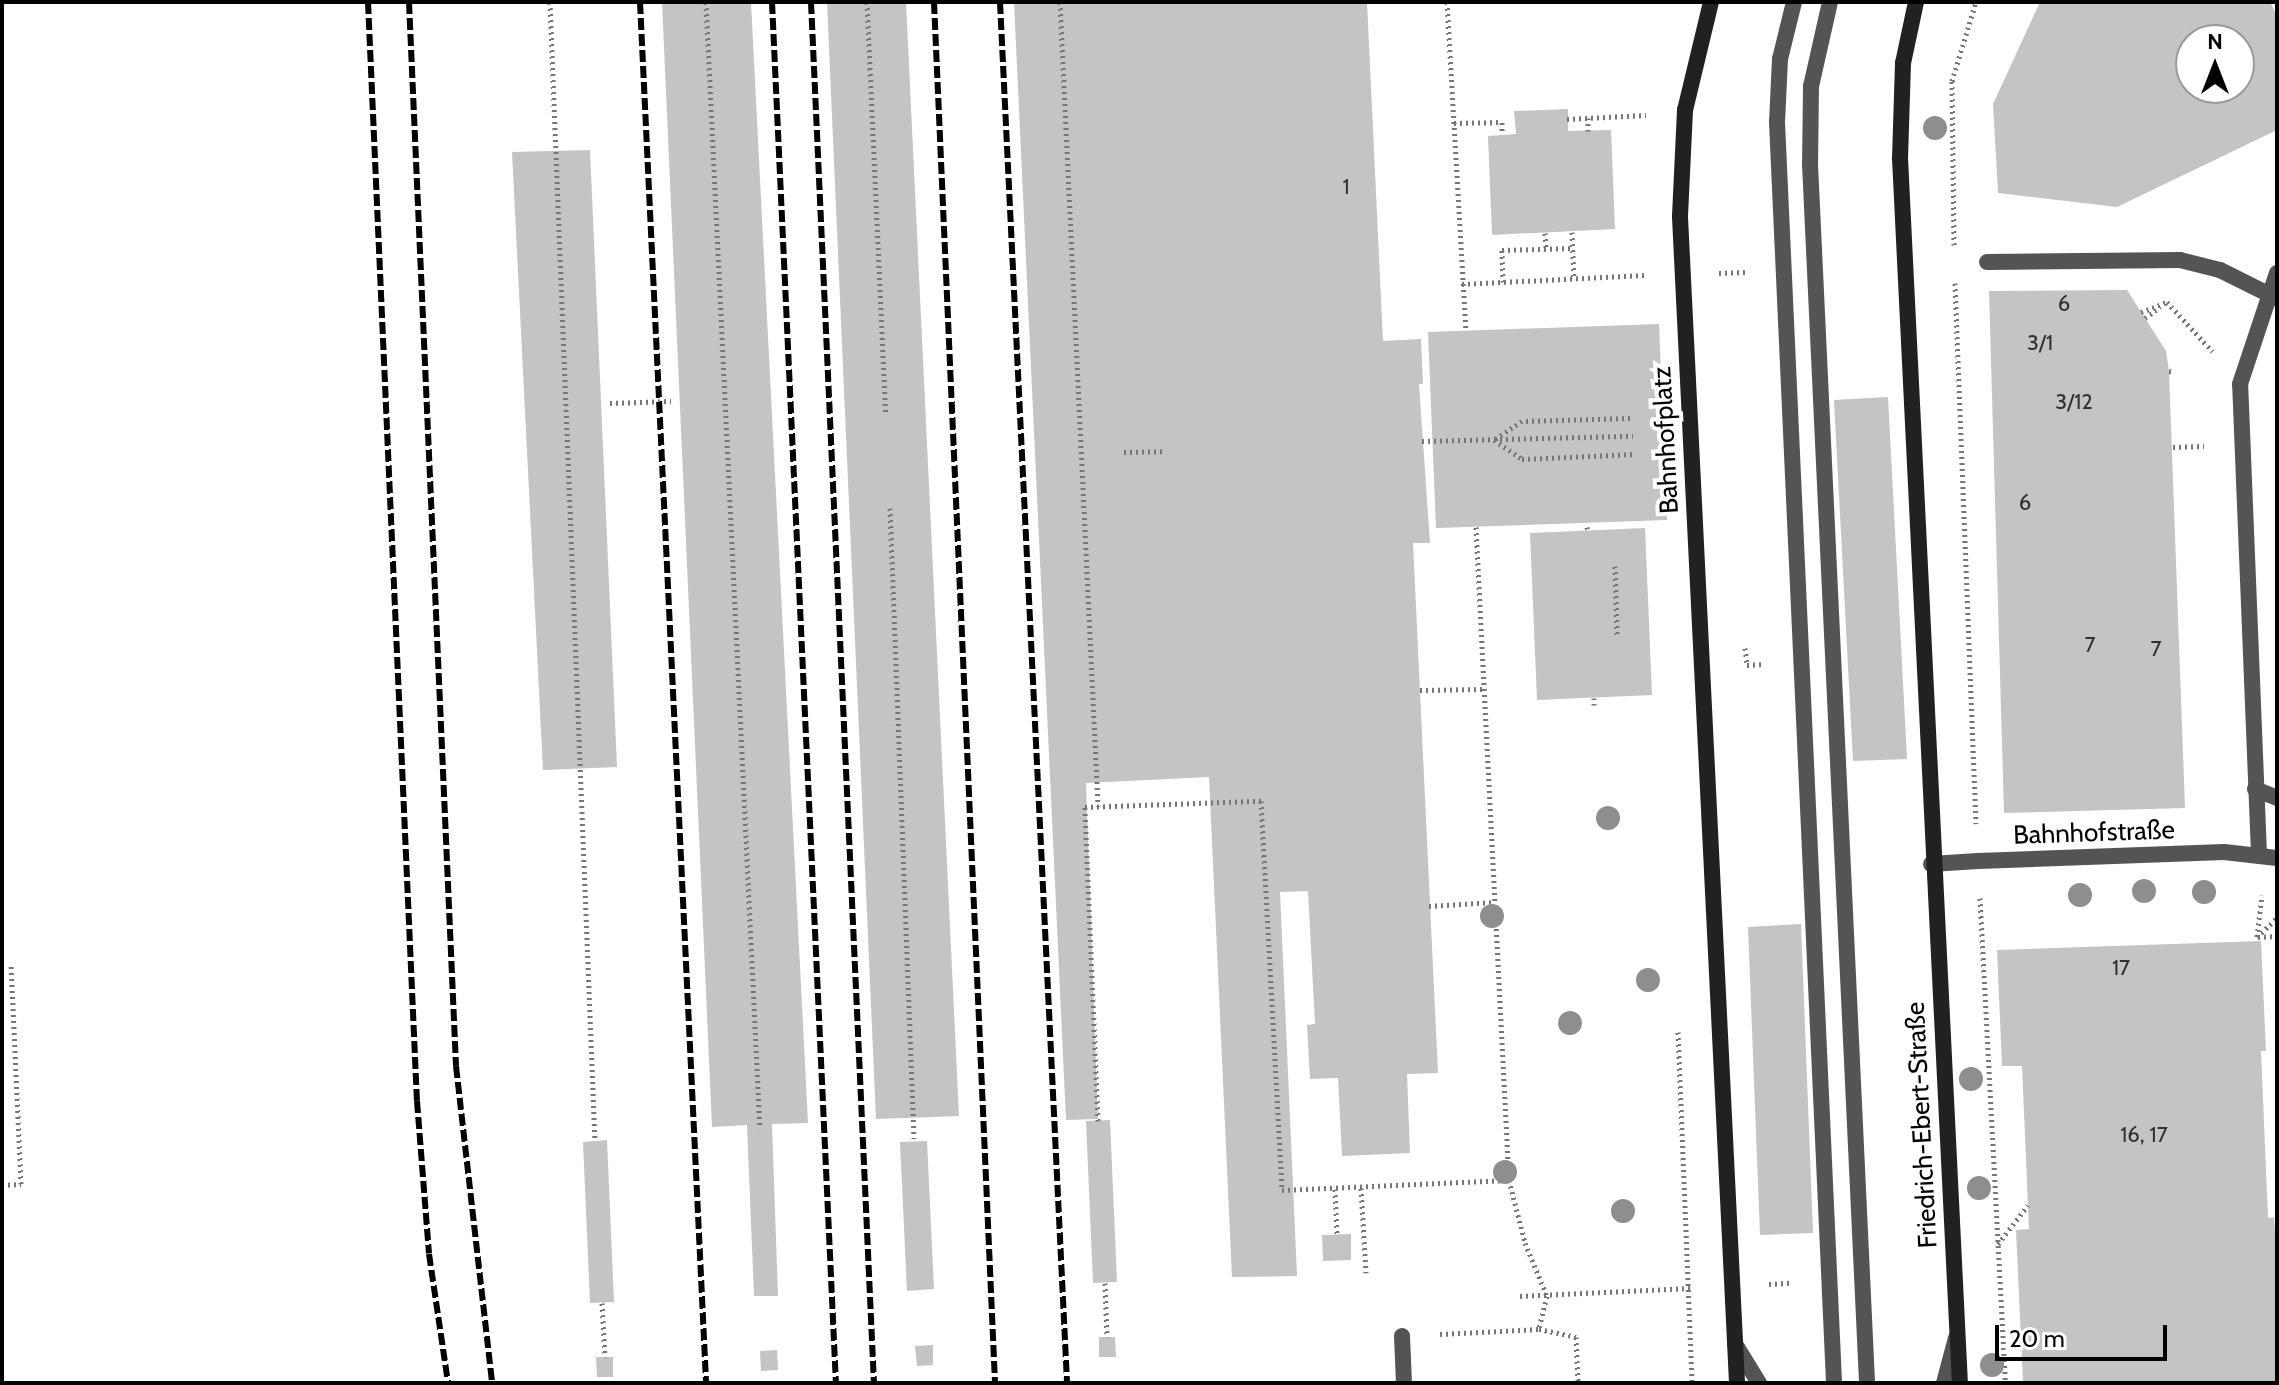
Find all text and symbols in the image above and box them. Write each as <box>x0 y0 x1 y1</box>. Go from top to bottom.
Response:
north arrow <box>2175 24 2255 104</box>
text: N <box>2207 28 2223 55</box>
house number: 1 <box>1342 174 1350 200</box>
house number: 6 <box>2058 291 2070 317</box>
house number: 3/1 <box>2027 330 2053 356</box>
street label: Bahnhofplatz <box>1647 366 1685 514</box>
house number: 3/12 <box>2055 389 2093 415</box>
house number: 6 <box>2019 490 2031 516</box>
house number: 7 <box>2084 632 2096 658</box>
house number: 7 <box>2150 636 2162 662</box>
street label: Bahnhofstraße <box>2013 815 2175 851</box>
house number: 17 <box>2112 955 2130 981</box>
street label: Friedrich-Ebert-Straße <box>1900 1001 1944 1249</box>
house number: 16, 17 <box>2120 1122 2168 1148</box>
scale bar <box>1999 1309 2171 1359</box>
text: 20 m <box>2009 1324 2065 1353</box>

